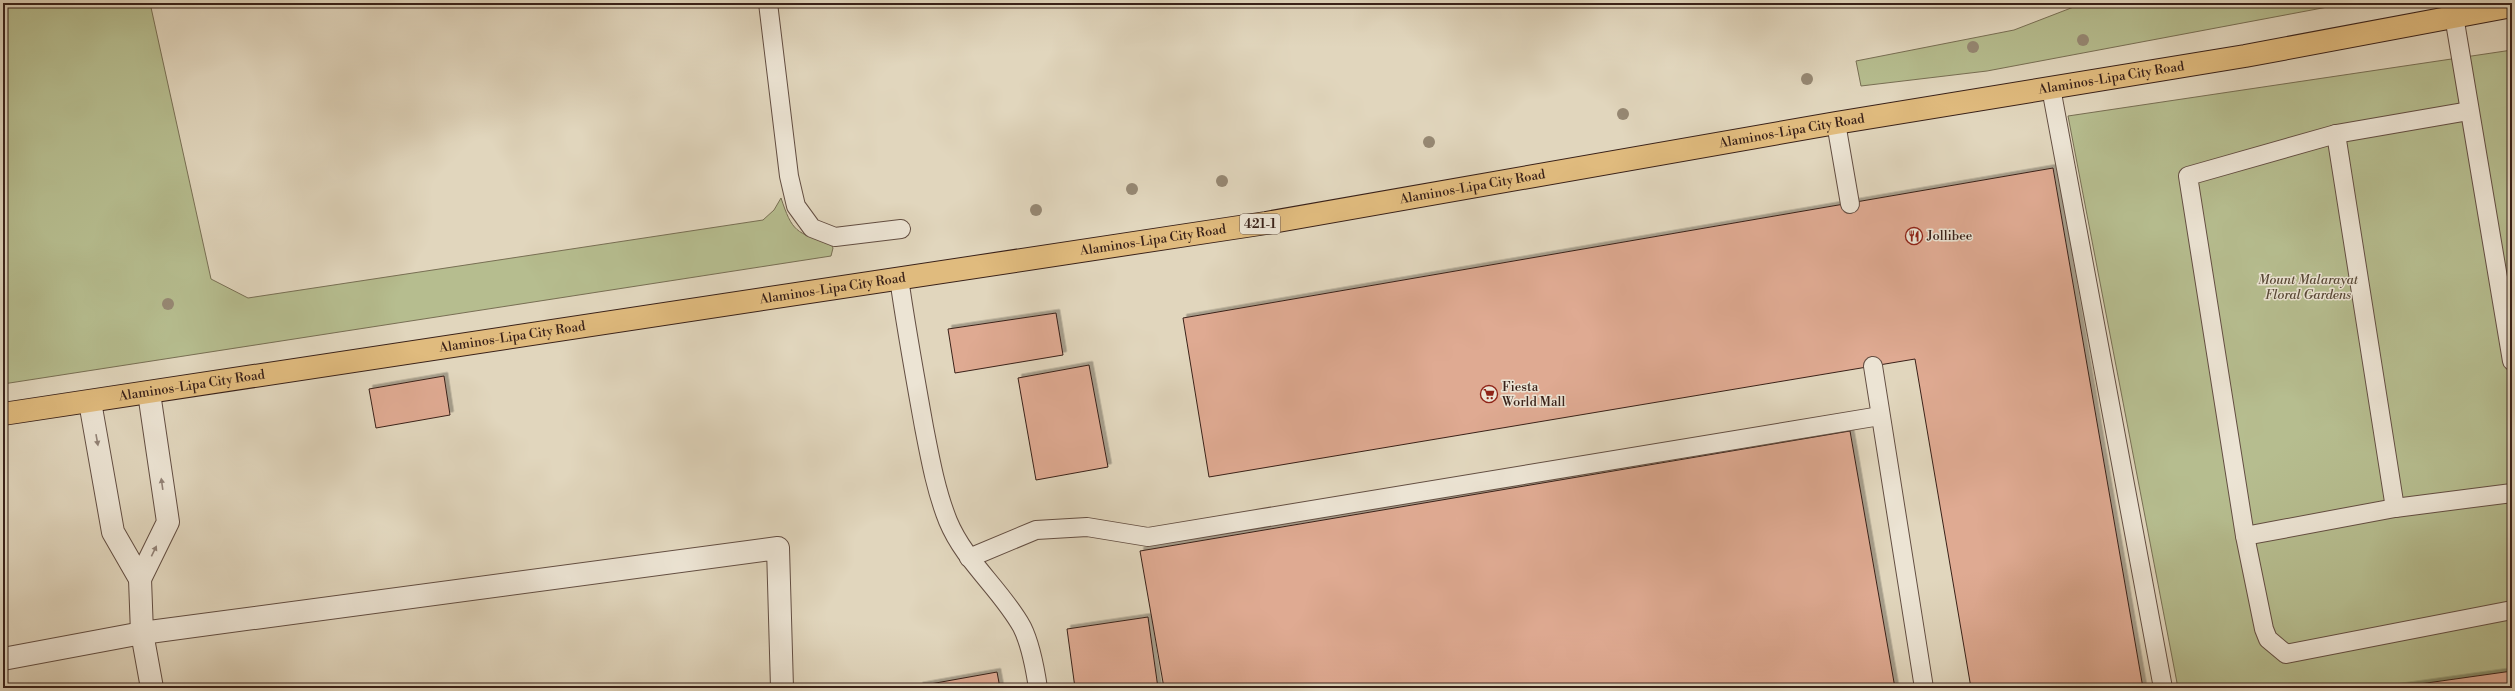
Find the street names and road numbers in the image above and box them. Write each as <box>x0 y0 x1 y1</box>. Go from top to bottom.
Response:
street label: Alaminos-Lipa City Road <box>2036 58 2186 98</box>
street label: Alaminos-Lipa City Road <box>1717 110 1866 152</box>
street label: Alaminos-Lipa City Road <box>1397 166 1547 208</box>
road number: 421-1 <box>1240 214 1280 234</box>
street label: Alaminos-Lipa City Road <box>1078 221 1228 259</box>
street label: Alaminos-Lipa City Road <box>757 270 907 308</box>
street label: Alaminos-Lipa City Road <box>437 318 587 356</box>
street label: Alaminos-Lipa City Road <box>117 366 267 405</box>

